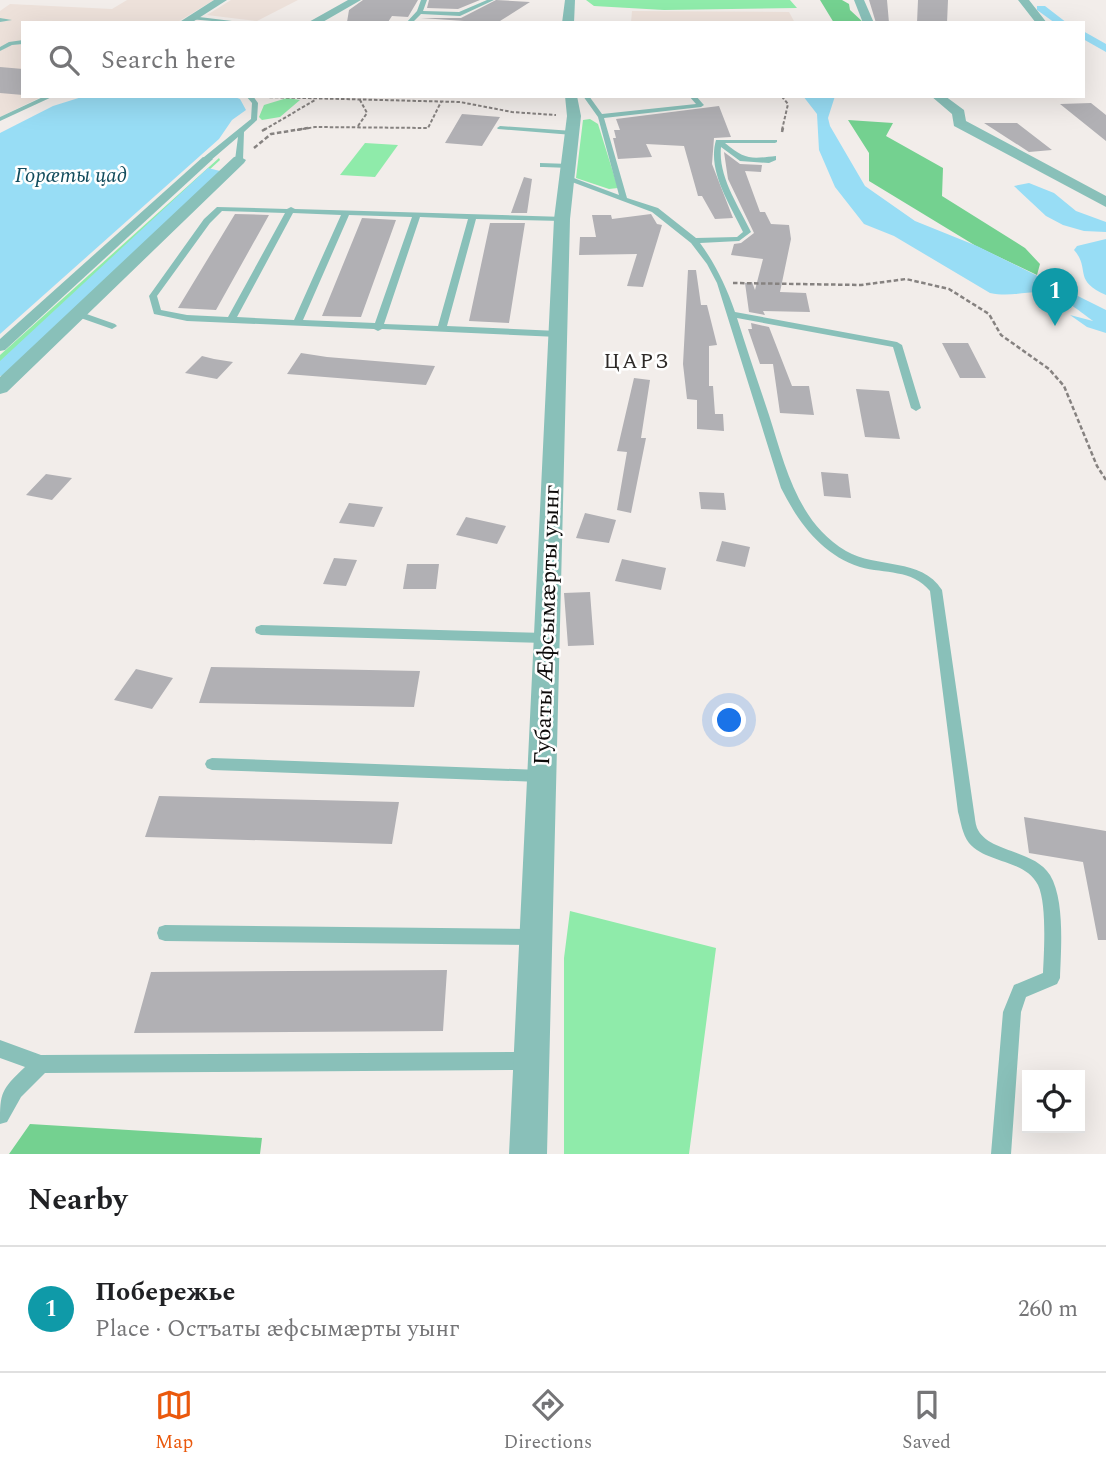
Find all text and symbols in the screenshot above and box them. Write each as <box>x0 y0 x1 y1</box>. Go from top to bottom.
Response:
search box <box>21 21 1085 98</box>
text: Search here <box>101 40 236 80</box>
icon: search <box>45 41 83 79</box>
water label: Горӕты цад <box>15 160 127 192</box>
pin: 1 <box>1032 268 1078 326</box>
district label: ЦАРЗ <box>603 346 671 378</box>
street label: Губаты Æфсымæрты уынг <box>525 484 570 766</box>
your location <box>712 703 746 737</box>
map controls <box>1022 1070 1085 1133</box>
button: locate <box>1022 1070 1085 1133</box>
text: Nearby <box>28 1177 127 1223</box>
text: Побережье <box>95 1272 235 1312</box>
text: 1 <box>45 1292 57 1327</box>
text: 260 m <box>1018 1292 1078 1327</box>
text: Place · Остъаты æфсымæрты уынг <box>95 1312 459 1347</box>
tab: Map <box>155 1386 193 1457</box>
tab: Directions <box>503 1386 592 1457</box>
tab: Saved <box>902 1386 951 1457</box>

